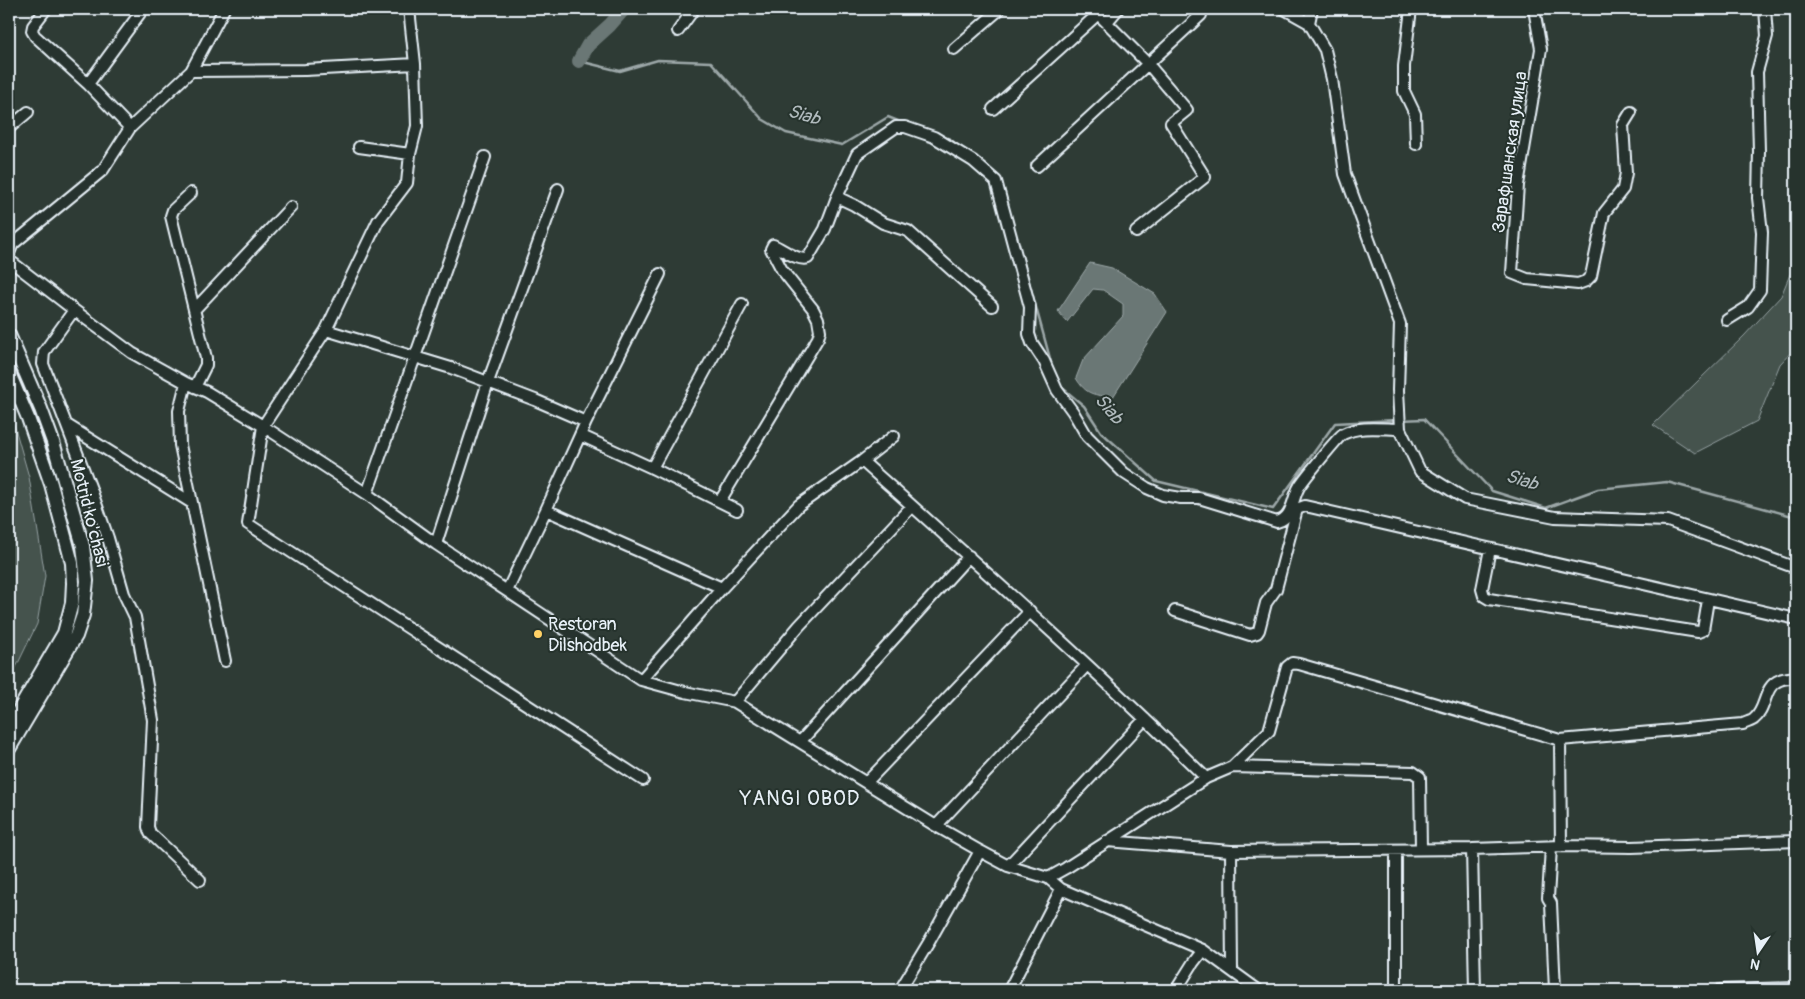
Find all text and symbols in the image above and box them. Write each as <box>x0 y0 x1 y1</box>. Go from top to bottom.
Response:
street label: Зарафшанская улица <box>1487 70 1533 234</box>
water label: Siab <box>785 99 825 132</box>
water label: Siab <box>1089 389 1130 431</box>
street label: Motrid ko'chasi <box>65 457 113 569</box>
water label: Siab <box>1503 464 1543 497</box>
place label: Restoran Dilshodbek <box>548 613 627 657</box>
marker: Restoran Dilshodbek <box>532 628 544 640</box>
district label: YANGI OBOD <box>739 786 860 811</box>
north arrow <box>1732 926 1782 976</box>
text: N <box>1749 955 1762 974</box>

